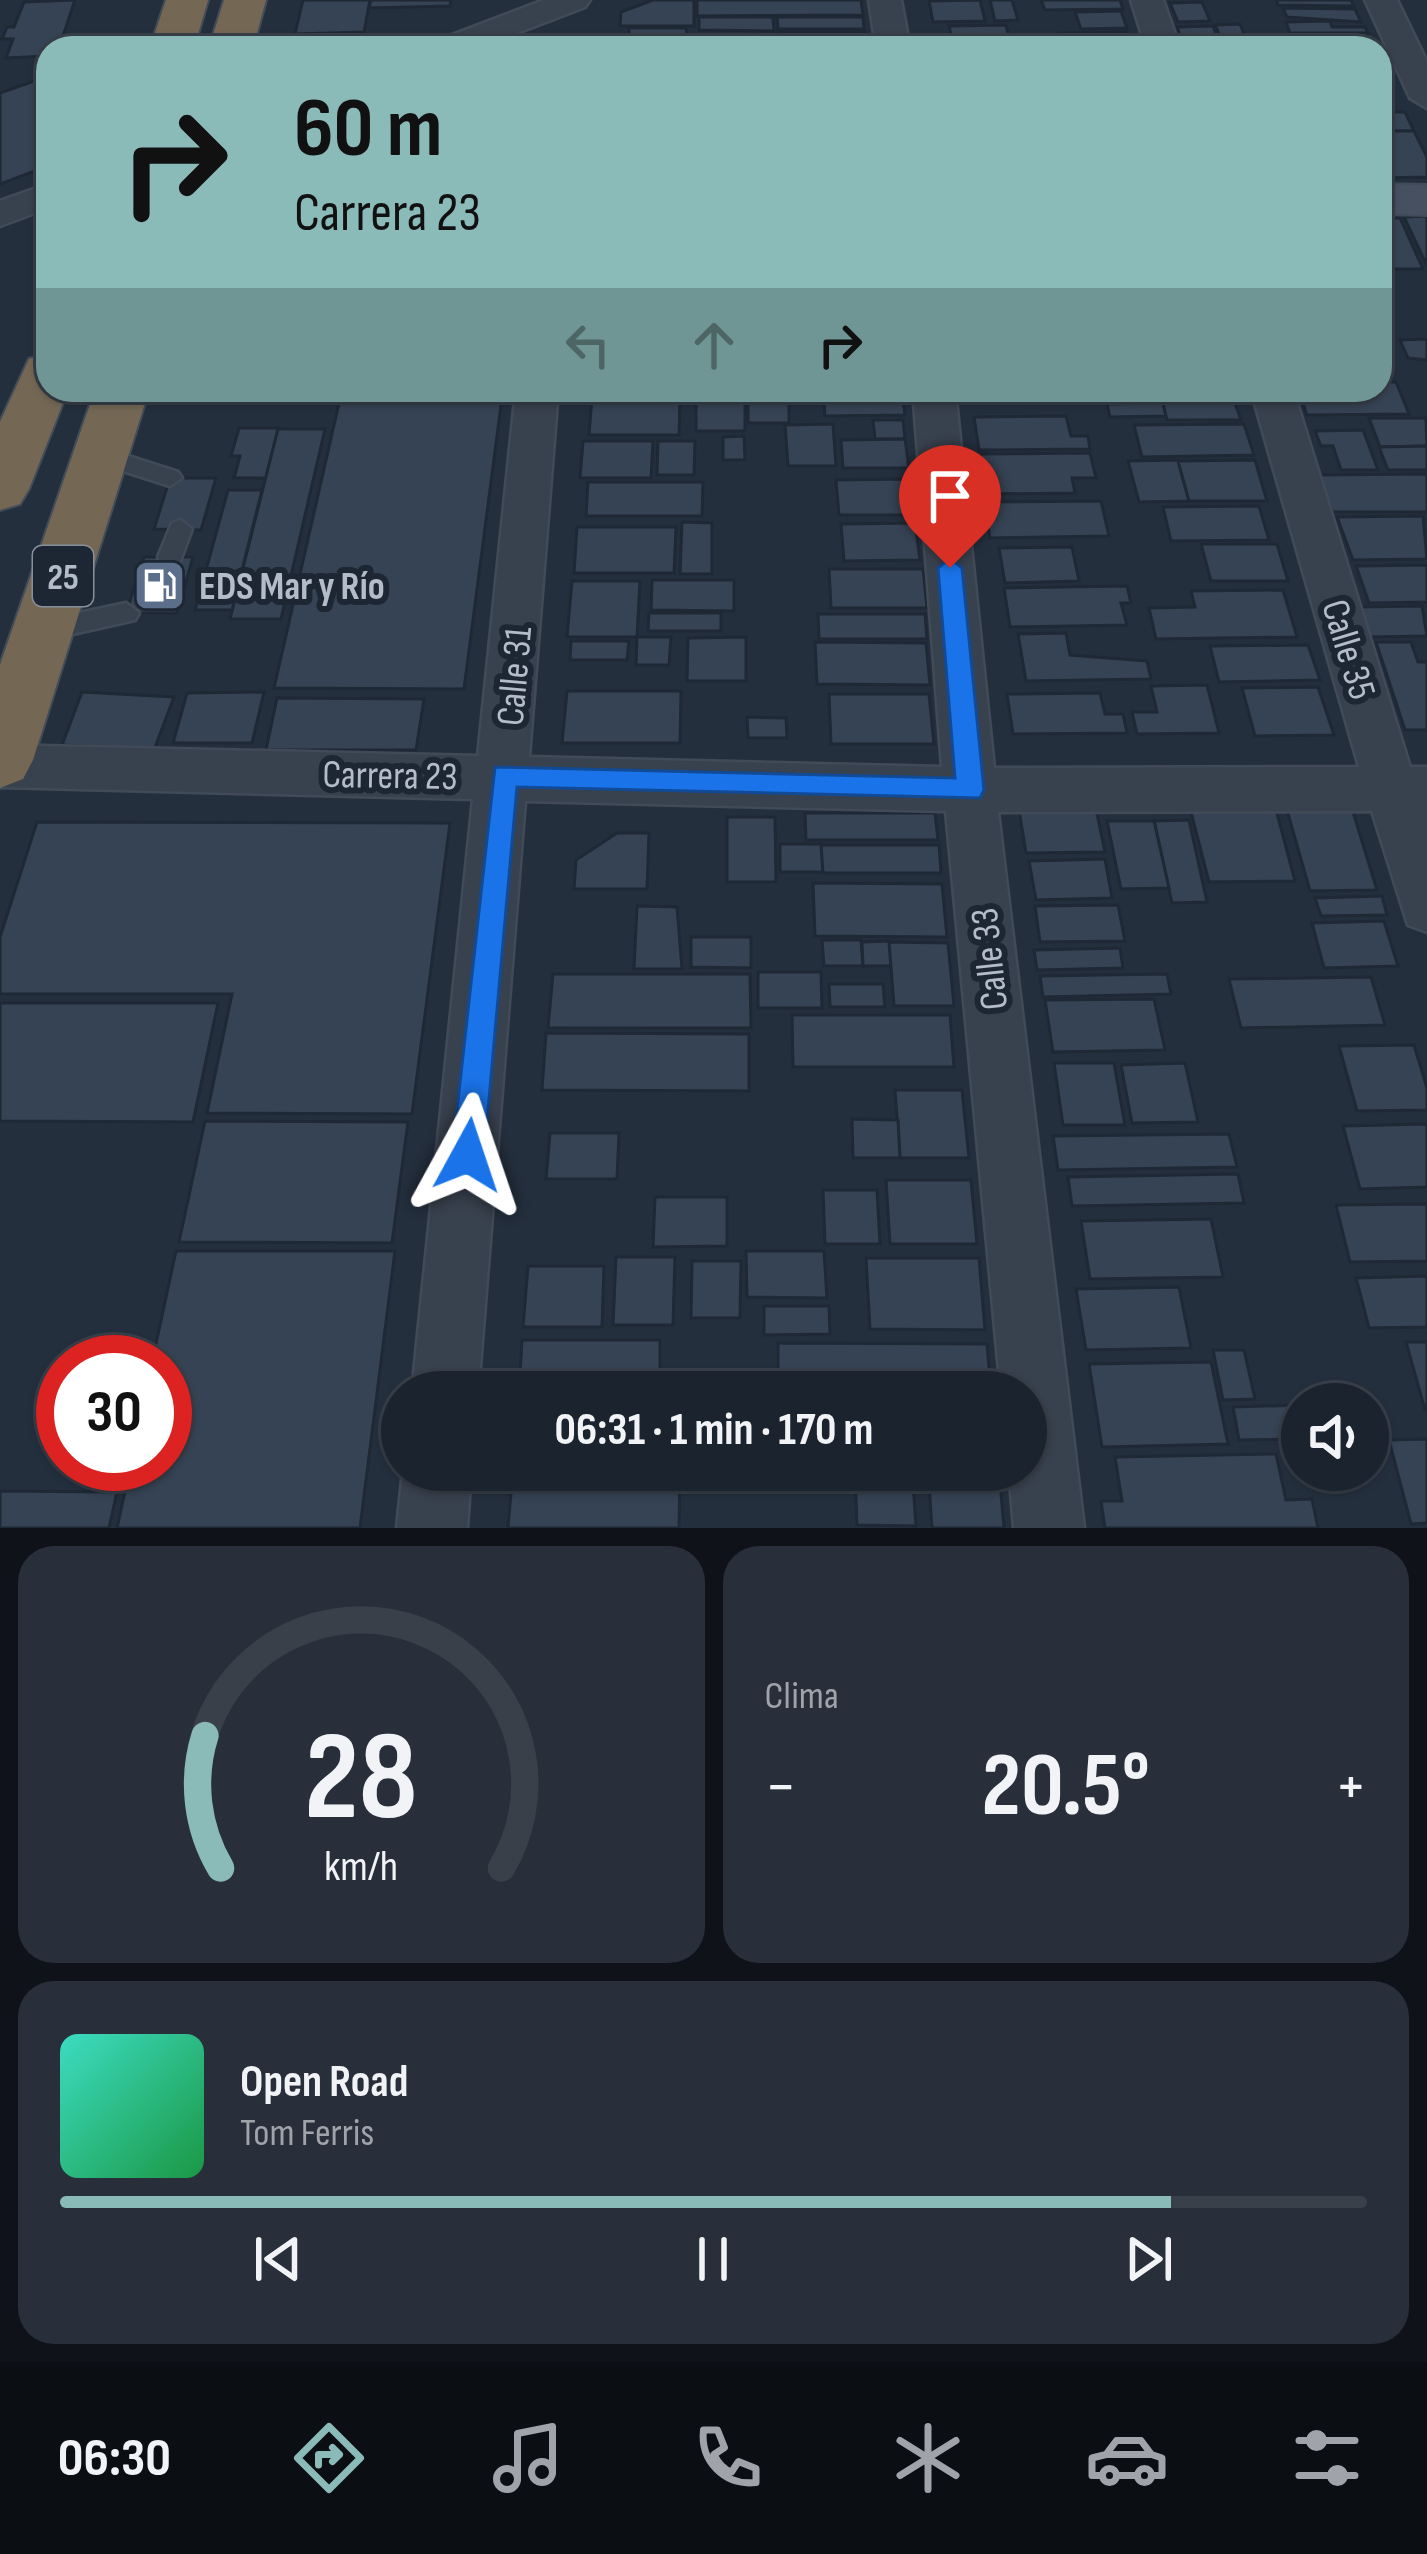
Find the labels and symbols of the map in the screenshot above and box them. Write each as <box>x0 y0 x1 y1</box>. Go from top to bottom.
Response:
pin <box>899 445 1001 568</box>
road number: 25 <box>33 546 93 606</box>
fuel station icon: EDS Mar y Río <box>132 557 188 613</box>
place label: EDS Mar y Río <box>199 564 385 611</box>
street label: Calle 35 <box>1310 594 1385 705</box>
street label: Calle 31 <box>488 624 543 728</box>
street label: Carrera 23 <box>322 752 458 801</box>
street label: Calle 33 <box>962 905 1019 1012</box>
position arrow <box>405 1092 531 1218</box>
speed limit sign: 30 <box>36 1335 192 1491</box>

